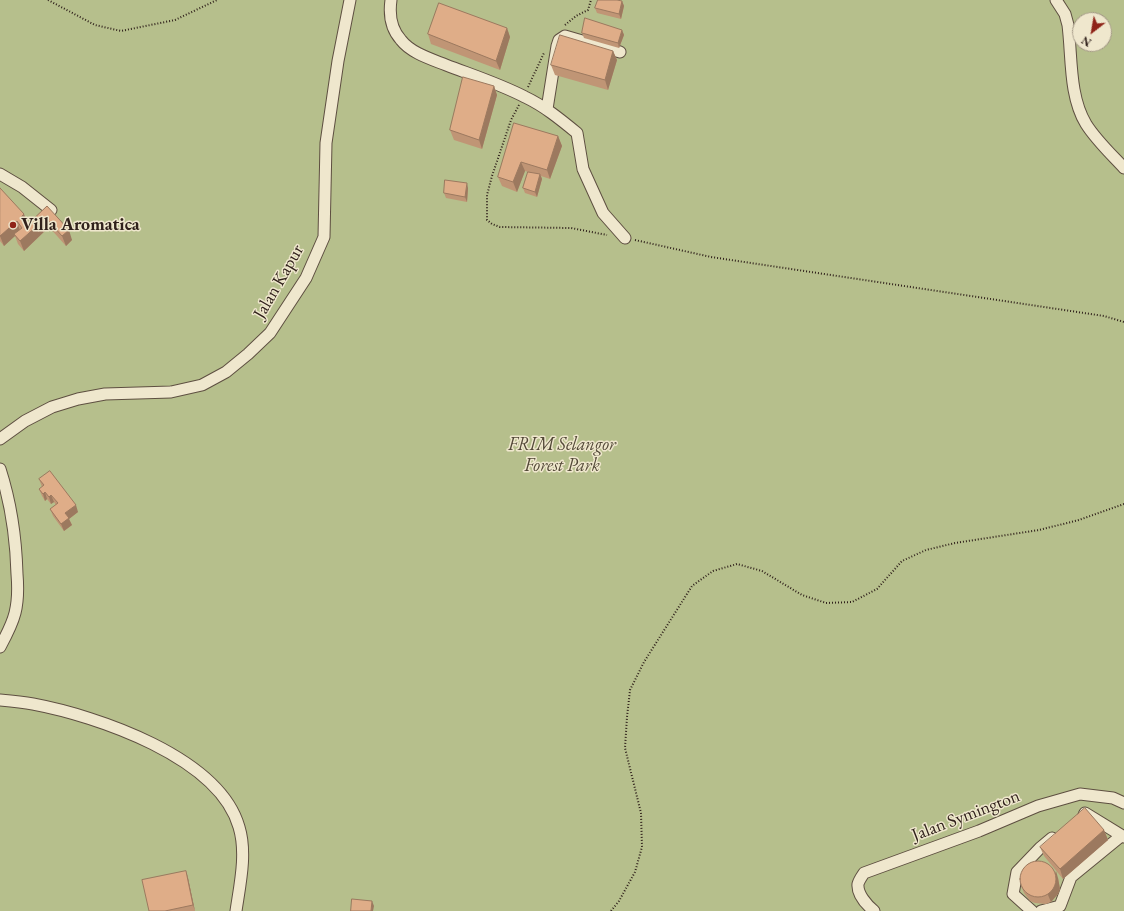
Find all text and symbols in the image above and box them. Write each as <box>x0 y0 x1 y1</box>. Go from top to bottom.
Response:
north arrow <box>1072 12 1112 52</box>
text: N <box>1079 33 1094 50</box>
place label: Villa Aromatica <box>21 214 140 236</box>
marker: Villa Aromatica <box>8 220 18 230</box>
street label: Jalan Kapur <box>249 241 309 323</box>
park label: FRIM Selangor Forest Park <box>508 434 616 476</box>
street label: Jalan Symington <box>909 785 1023 847</box>

